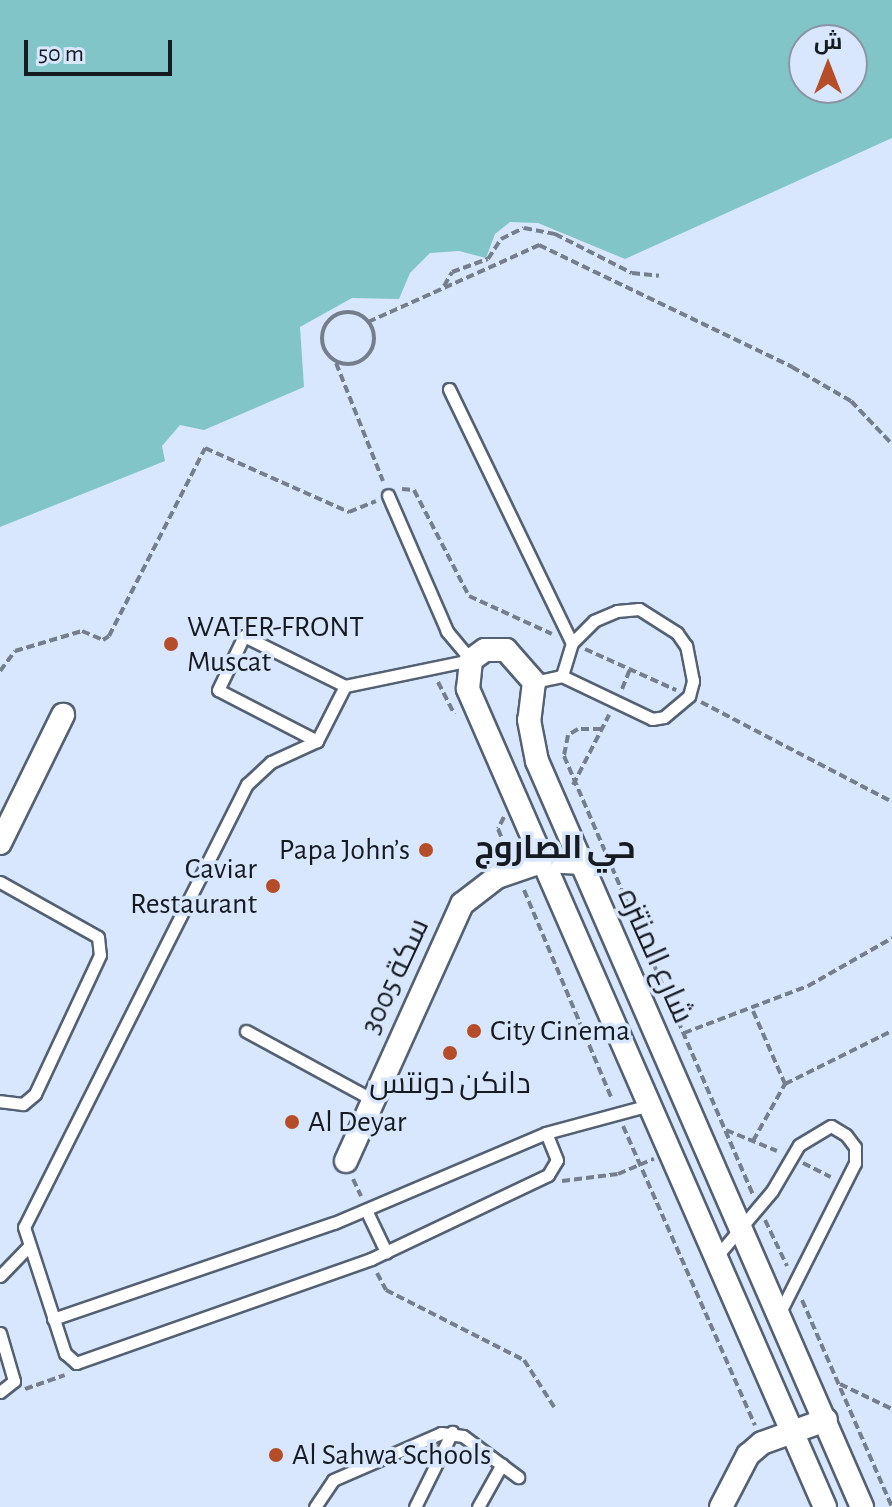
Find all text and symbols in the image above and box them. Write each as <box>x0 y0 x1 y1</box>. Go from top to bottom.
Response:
scale bar <box>28 24 176 74</box>
north arrow <box>788 24 868 104</box>
text: ش <box>814 31 842 53</box>
text: 50 m <box>38 42 84 66</box>
place label: WATER-FRONT Muscat <box>187 609 364 680</box>
marker: WATER-FRONT Muscat <box>162 635 180 653</box>
district label: حي الصاروج <box>475 829 635 867</box>
place label: Papa John’s <box>279 832 410 868</box>
marker: Papa John’s <box>417 841 435 859</box>
place label: Caviar Restaurant <box>130 851 257 922</box>
marker: Caviar Restaurant <box>264 877 282 895</box>
street label: شارع المنتزه <box>609 883 701 1029</box>
street label: سكة 3005 <box>353 912 437 1040</box>
place label: City Cinema <box>490 1013 630 1049</box>
marker: City Cinema <box>465 1022 483 1040</box>
marker: دانكن دونتس <box>441 1044 459 1062</box>
place label: دانكن دونتس <box>369 1066 531 1102</box>
place label: Al Deyar <box>308 1104 406 1140</box>
marker: Al Deyar <box>283 1113 301 1131</box>
place label: Al Sahwa Schools <box>292 1437 491 1473</box>
marker: Al Sahwa Schools <box>267 1446 285 1464</box>

